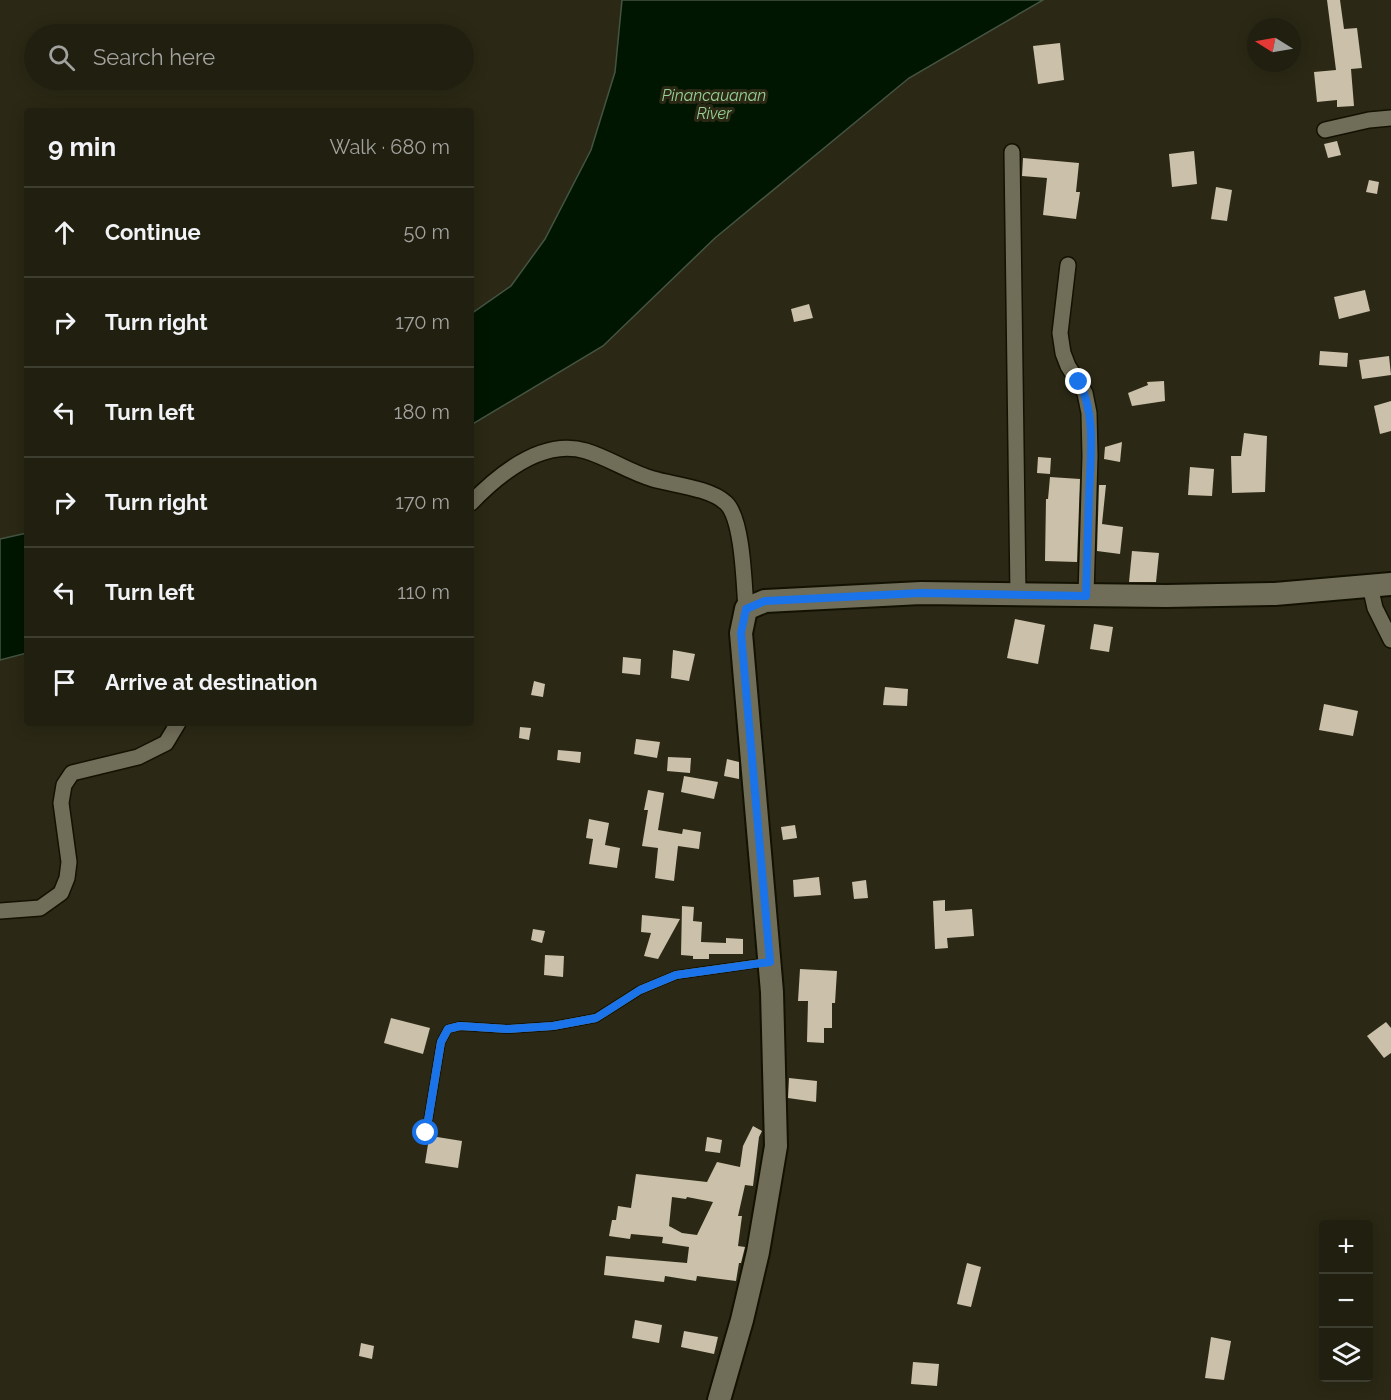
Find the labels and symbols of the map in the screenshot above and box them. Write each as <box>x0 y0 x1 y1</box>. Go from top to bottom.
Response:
north arrow <box>1247 18 1301 72</box>
water label: Pinancauanan River <box>662 86 766 123</box>
route end <box>1065 368 1091 394</box>
route start <box>412 1119 438 1145</box>

